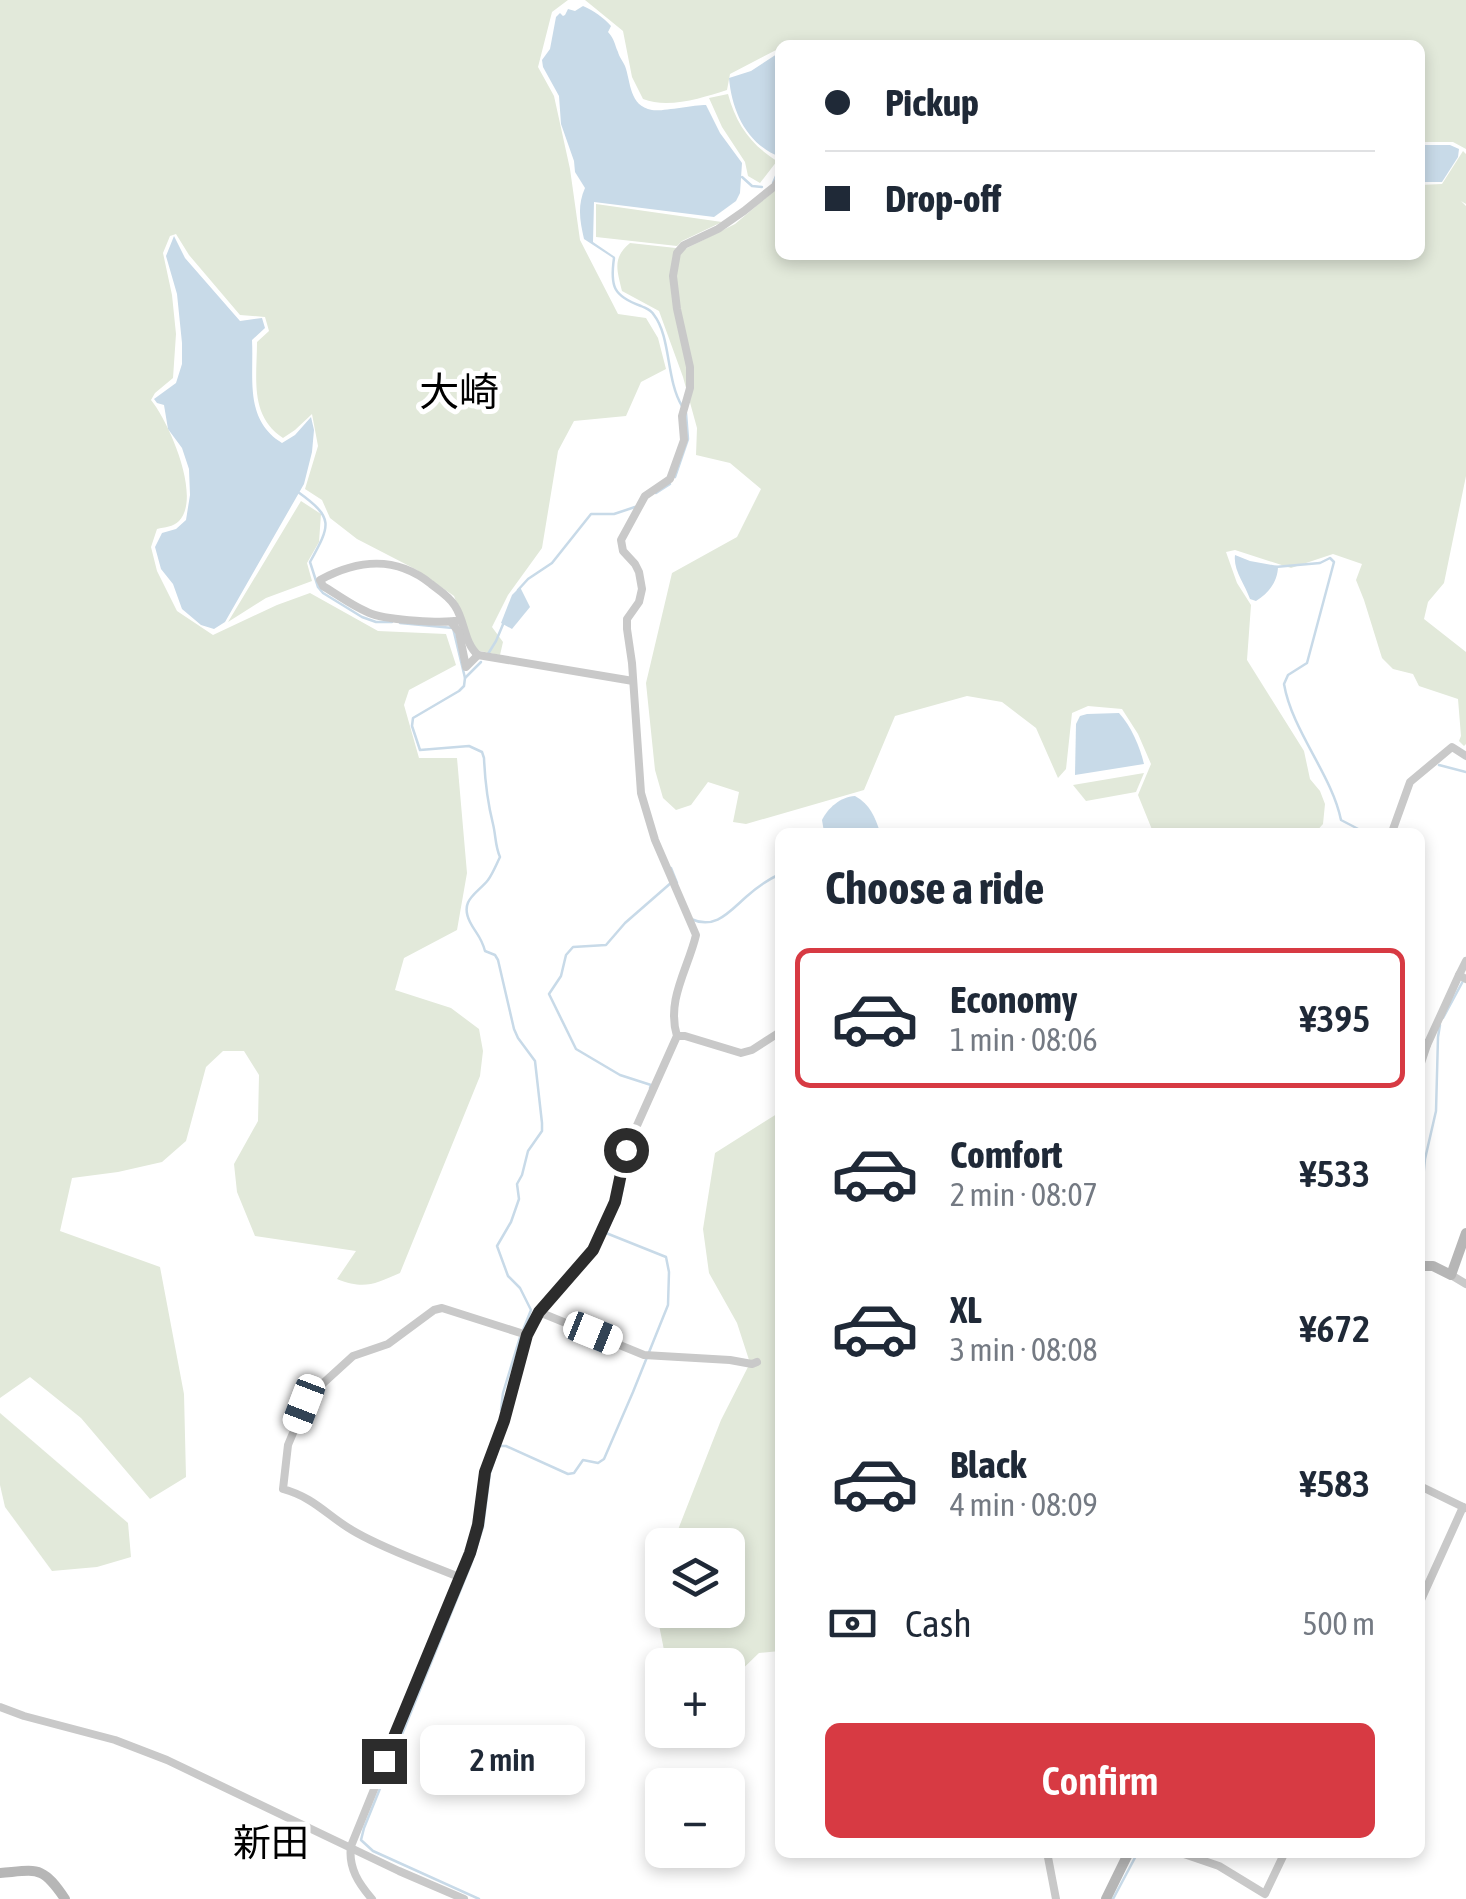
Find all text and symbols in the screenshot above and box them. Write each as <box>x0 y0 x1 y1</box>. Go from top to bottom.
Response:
text: Pickup <box>885 81 979 124</box>
text: Drop-off <box>885 177 1001 220</box>
district label: 大崎 <box>419 369 499 414</box>
text: Choose a ride <box>825 862 1044 914</box>
icon: car <box>830 973 920 1063</box>
text: Economy <box>950 978 1077 1021</box>
text: ¥395 <box>1300 997 1370 1040</box>
text: 1 min · 08:06 <box>950 1021 1097 1058</box>
route start <box>604 1128 649 1173</box>
icon: car <box>830 1128 920 1218</box>
text: Comfort <box>950 1133 1062 1176</box>
text: ¥533 <box>1300 1152 1370 1195</box>
text: 2 min · 08:07 <box>950 1176 1097 1213</box>
icon: car <box>830 1283 920 1373</box>
text: XL <box>950 1288 982 1331</box>
text: ¥672 <box>1300 1307 1370 1350</box>
car <box>560 1308 626 1358</box>
text: 3 min · 08:08 <box>950 1331 1097 1368</box>
car <box>279 1371 329 1437</box>
icon: car <box>830 1438 920 1528</box>
text: Black <box>950 1443 1027 1486</box>
text: ¥583 <box>1300 1462 1370 1505</box>
text: 4 min · 08:09 <box>950 1486 1097 1523</box>
map controls <box>645 1528 745 1868</box>
button: layers <box>645 1528 745 1628</box>
icon: cash <box>825 1596 880 1651</box>
text: Cash <box>905 1602 972 1645</box>
text: 500 m <box>1302 1605 1375 1642</box>
button: + <box>645 1648 745 1748</box>
button: Confirm <box>825 1723 1375 1838</box>
callout: 2 min <box>419 1726 584 1796</box>
route end <box>362 1739 407 1784</box>
text: 2 min <box>470 1741 535 1778</box>
button: − <box>645 1768 745 1868</box>
district label: 新田 <box>233 1821 309 1864</box>

